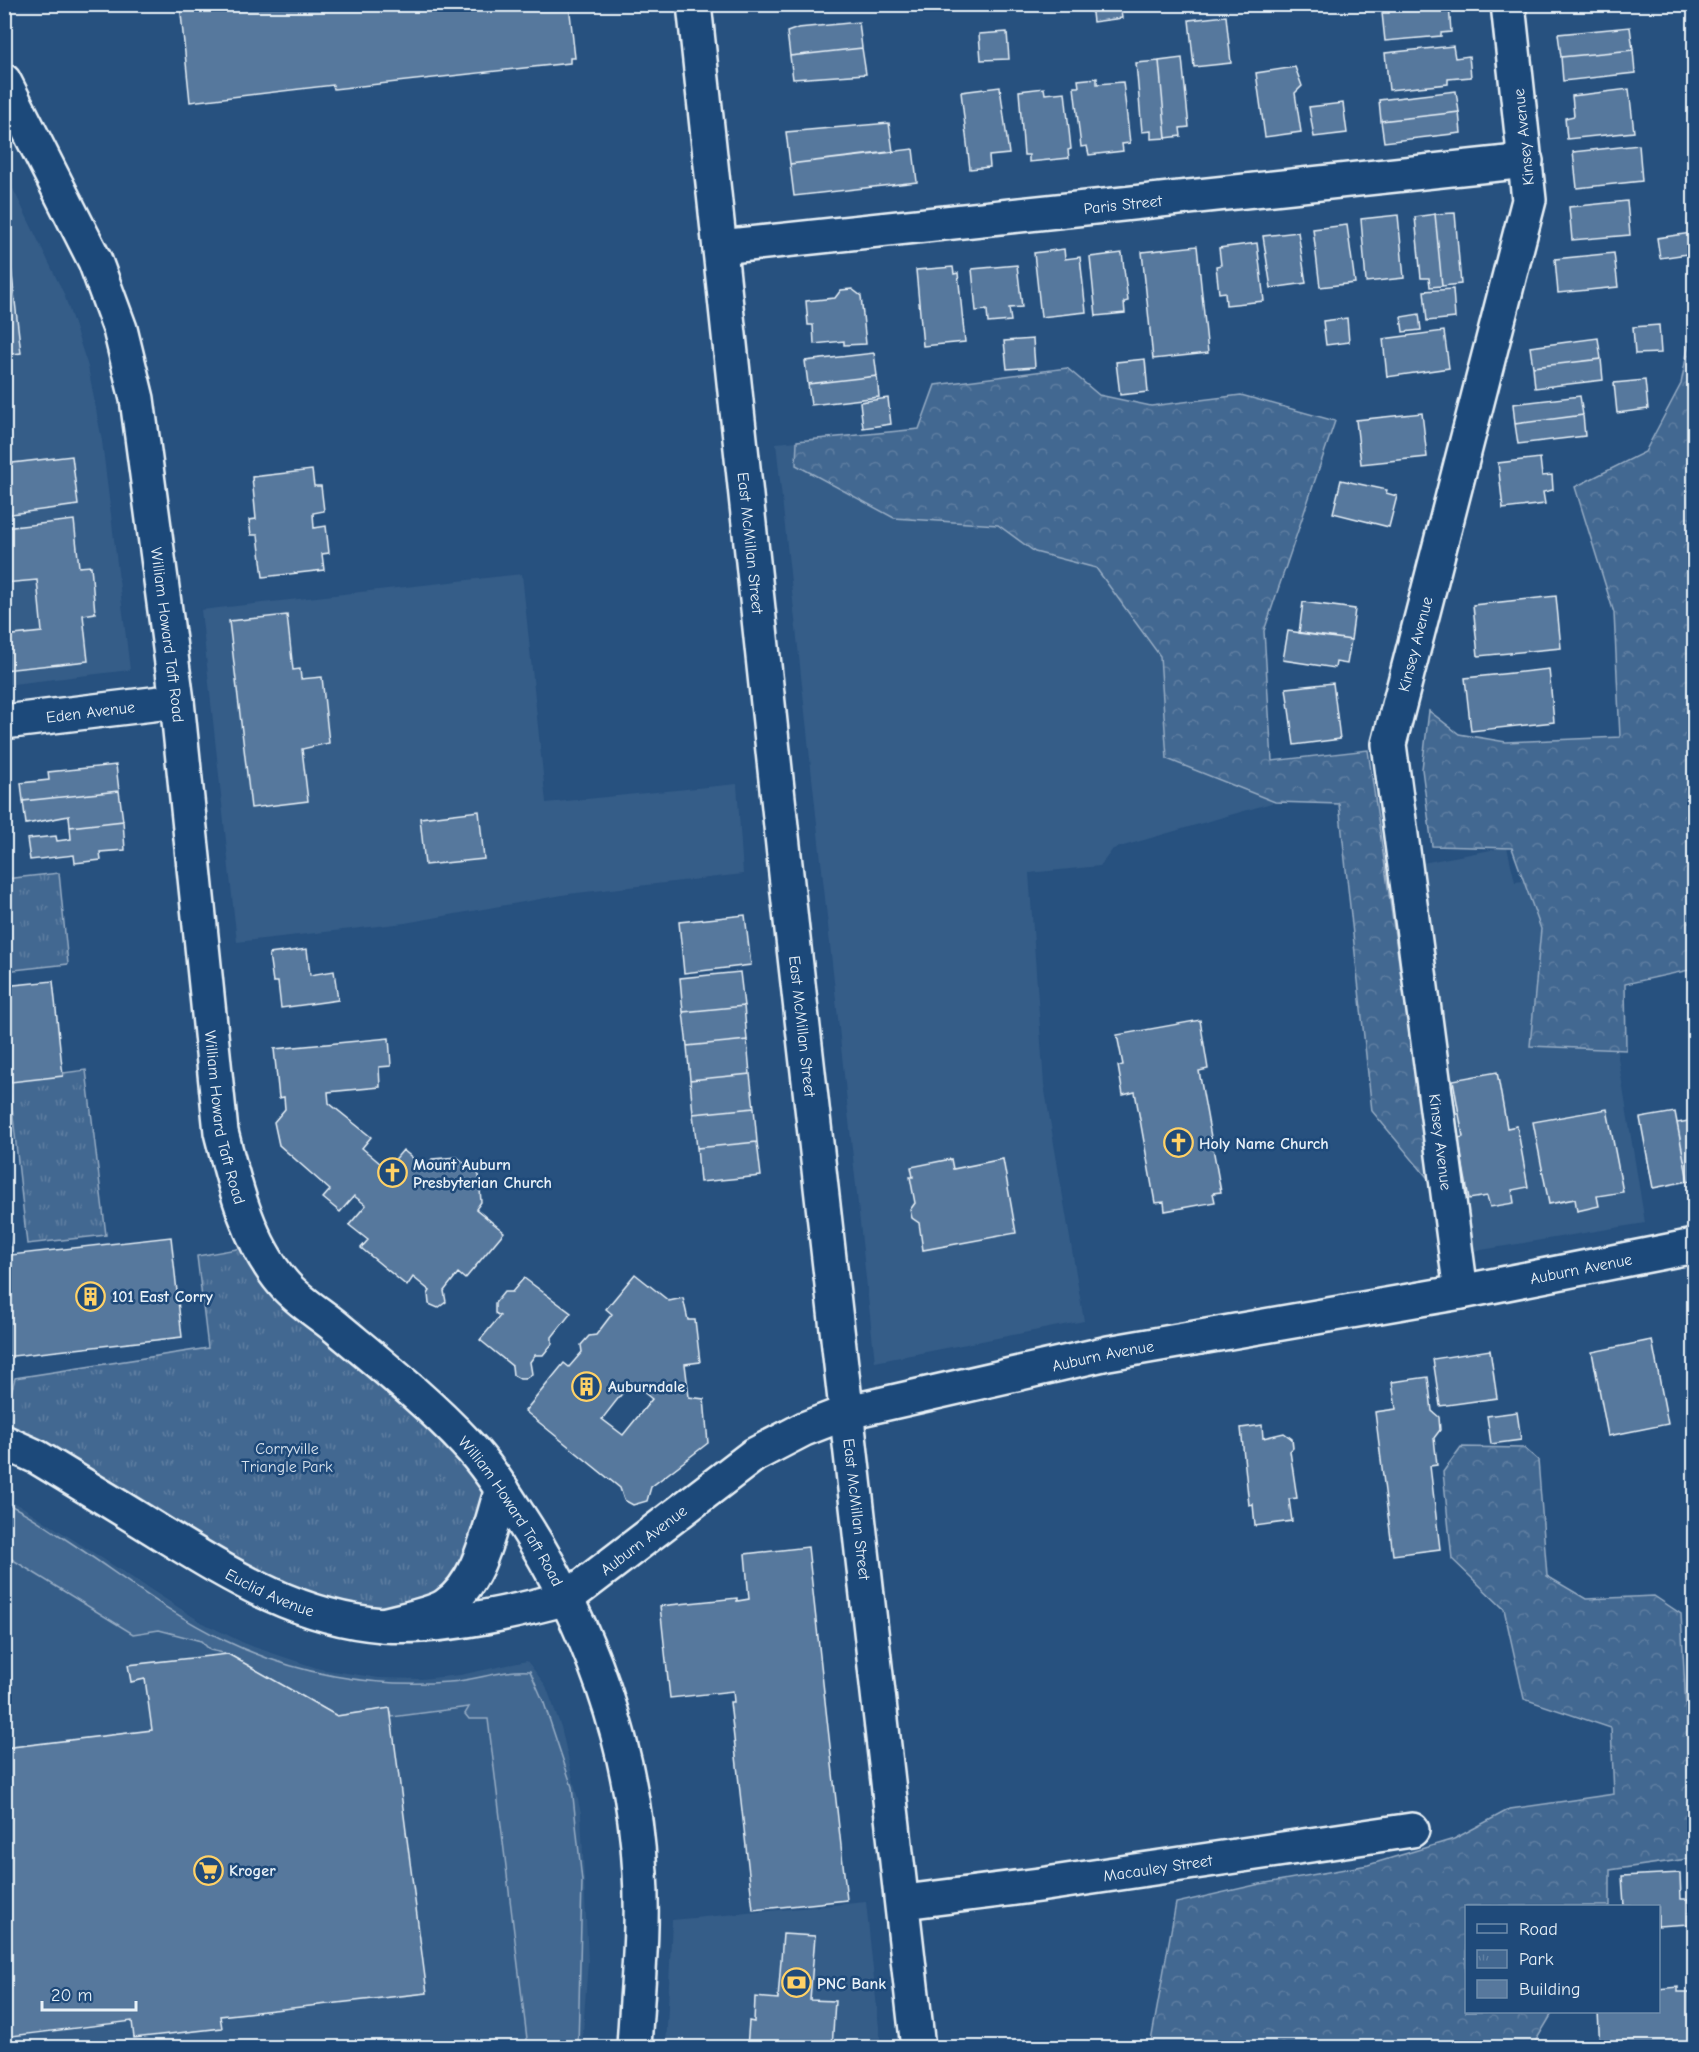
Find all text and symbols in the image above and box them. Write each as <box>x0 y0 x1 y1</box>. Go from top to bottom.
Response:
street label: Kinsey Avenue <box>1510 88 1538 186</box>
street label: Paris Street <box>1083 192 1163 218</box>
street label: East McMillan Street <box>734 471 767 615</box>
street label: William Howard Taft Road <box>147 546 187 723</box>
street label: Kinsey Avenue <box>1395 595 1437 694</box>
street label: Eden Avenue <box>45 698 136 727</box>
street label: East McMillan Street <box>785 955 819 1098</box>
street label: William Howard Taft Road <box>201 1029 249 1206</box>
street label: Kinsey Avenue <box>1425 1093 1455 1191</box>
church icon: Holy Name Church <box>1162 1127 1194 1159</box>
place label: Holy Name Church <box>1199 1135 1329 1153</box>
place label: Mount Auburn Presbyterian Church <box>413 1156 552 1192</box>
church icon: Mount Auburn Presbyterian Church <box>376 1157 408 1189</box>
street label: Auburn Avenue <box>1529 1250 1634 1288</box>
building icon: 101 East Corry <box>75 1280 107 1312</box>
place label: 101 East Corry <box>112 1288 214 1306</box>
street label: Auburn Avenue <box>1050 1337 1155 1375</box>
building icon: Auburndale <box>571 1370 603 1402</box>
place label: Auburndale <box>608 1378 685 1396</box>
street label: William Howard Taft Road <box>454 1433 566 1589</box>
street label: East McMillan Street <box>839 1438 873 1581</box>
park label: Corryville Triangle Park <box>241 1440 333 1476</box>
street label: Auburn Avenue <box>597 1502 690 1579</box>
street label: Euclid Avenue <box>222 1565 316 1621</box>
street label: Macauley Street <box>1102 1852 1214 1885</box>
supermarket icon: Kroger <box>192 1854 224 1886</box>
place label: Kroger <box>229 1862 276 1880</box>
legend <box>1465 1905 1660 2013</box>
text: Road <box>1519 1919 1558 1940</box>
text: Park <box>1519 1949 1554 1970</box>
bank icon: PNC Bank <box>780 1967 812 1999</box>
scale bar <box>42 1974 136 2012</box>
place label: PNC Bank <box>817 1975 886 1993</box>
text: Building <box>1519 1979 1581 2000</box>
text: 20 m <box>51 1985 92 2006</box>

